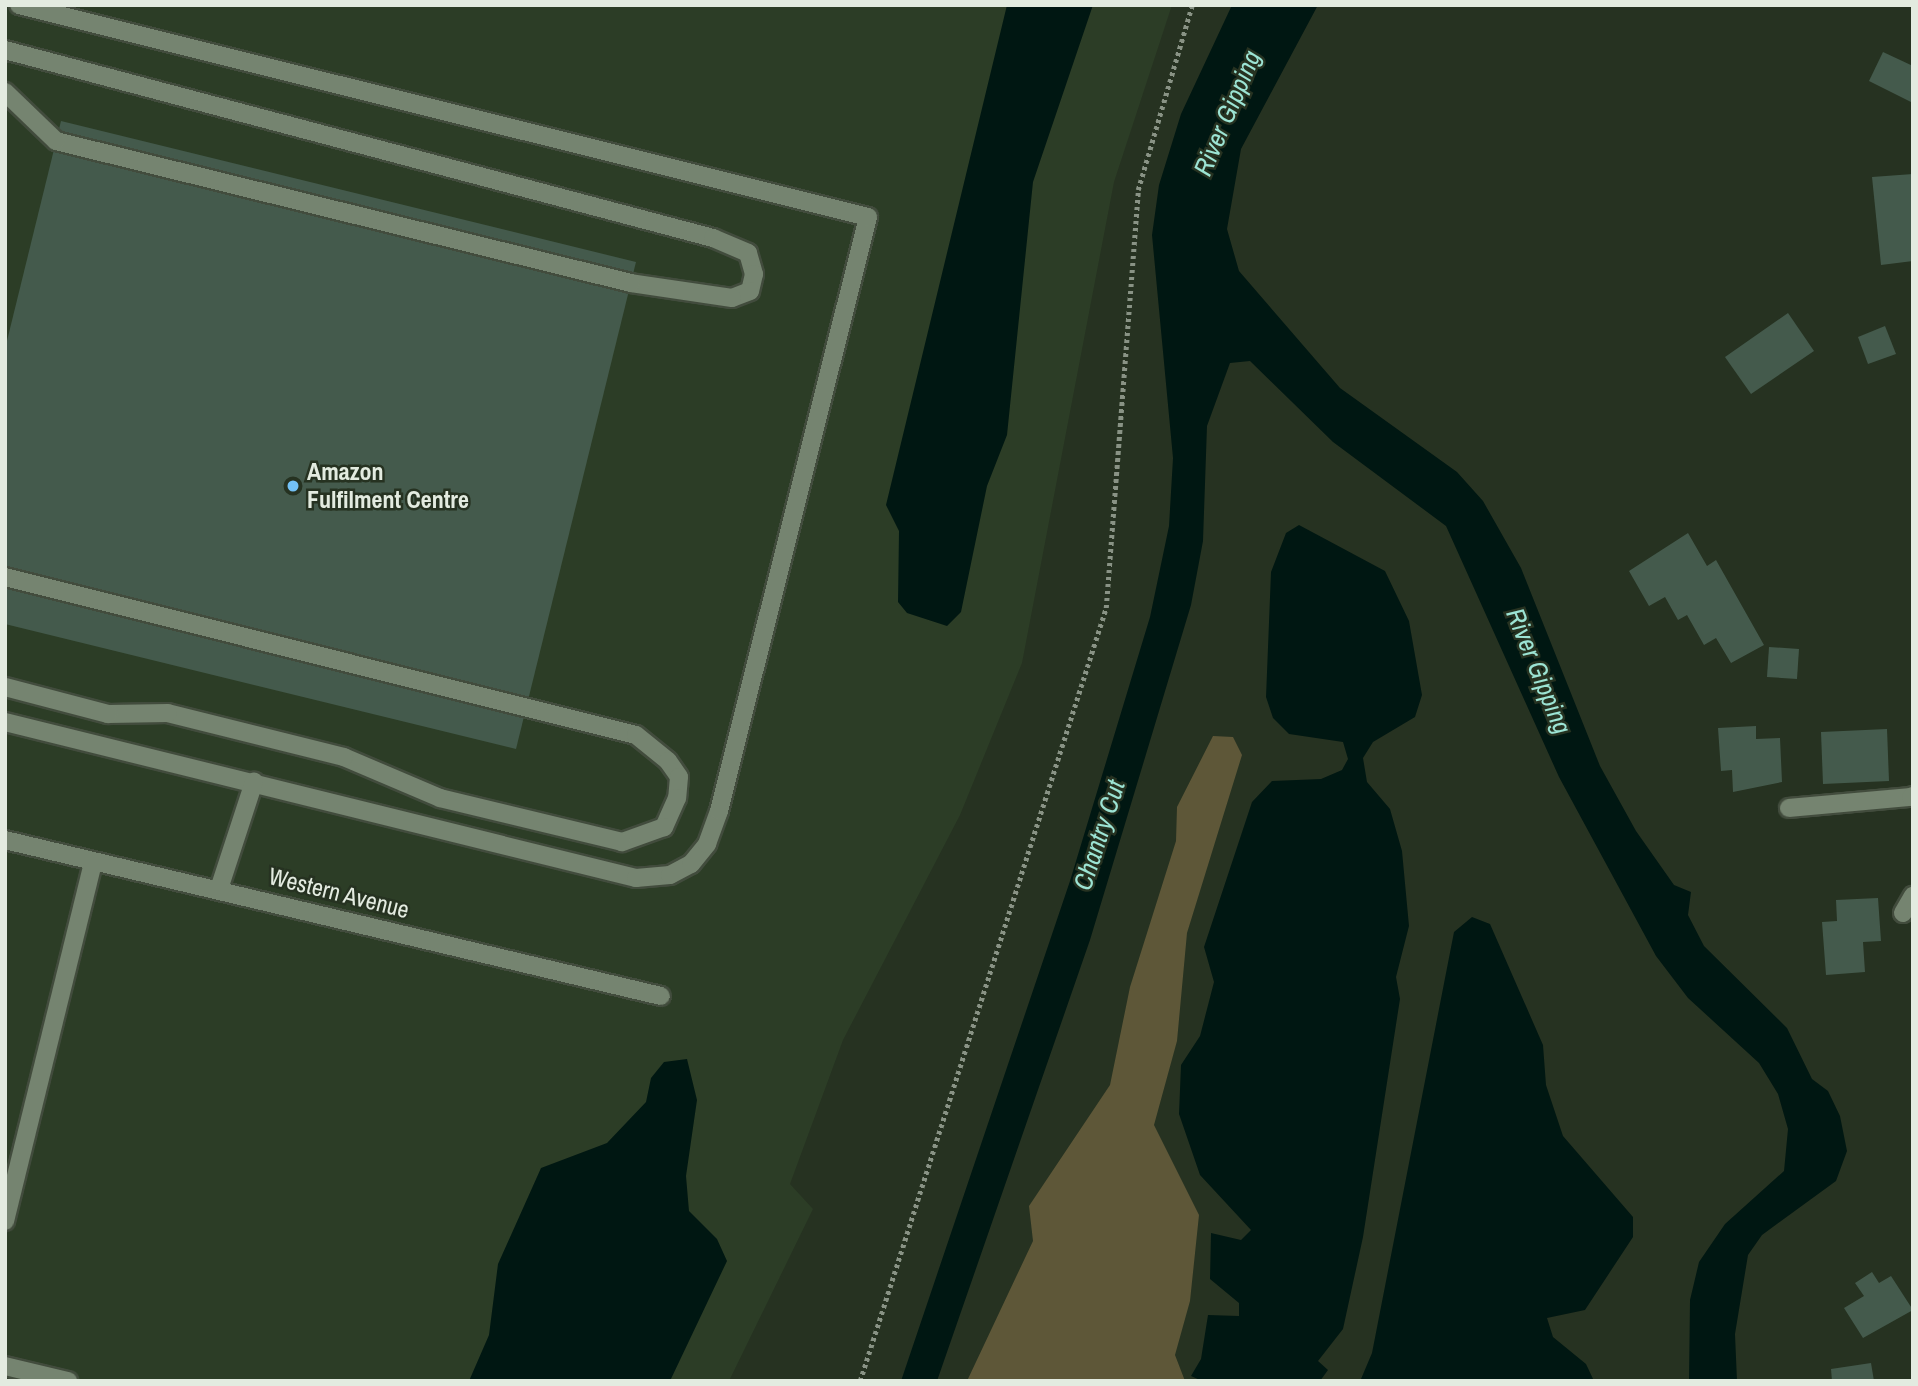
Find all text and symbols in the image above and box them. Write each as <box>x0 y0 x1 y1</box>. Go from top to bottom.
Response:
water label: River Gipping <box>1187 46 1267 180</box>
place label: Amazon Fulfilment Centre <box>307 458 469 514</box>
marker: Amazon Fulfilment Centre <box>285 478 301 494</box>
water label: River Gipping <box>1500 604 1578 738</box>
water label: Chantry Cut <box>1067 776 1131 894</box>
street label: Western Avenue <box>265 862 413 924</box>

